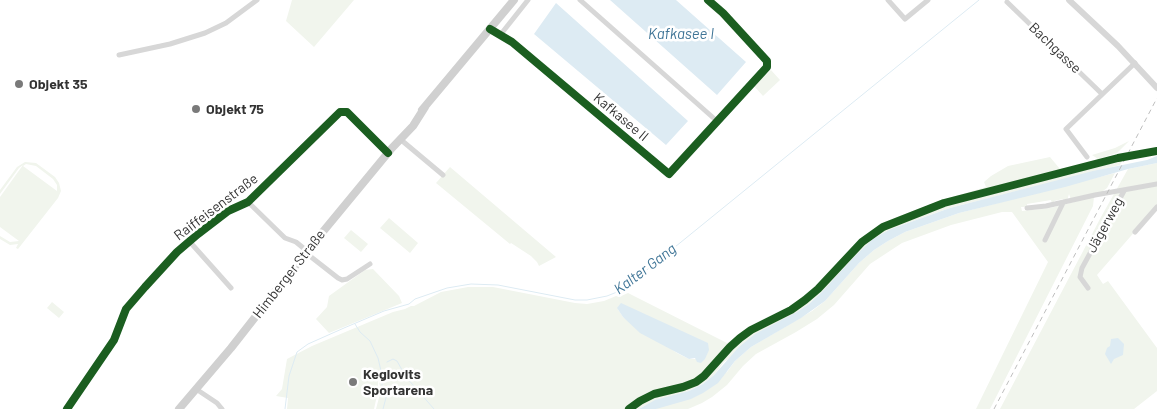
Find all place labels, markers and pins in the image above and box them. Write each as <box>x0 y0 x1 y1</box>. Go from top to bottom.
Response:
place label: Objekt 35 <box>29 76 88 92</box>
marker: Objekt 35 <box>13 78 25 90</box>
place label: Objekt 75 <box>206 101 264 117</box>
marker: Objekt 75 <box>190 103 202 115</box>
place label: Keglovits Sportarena <box>363 366 433 398</box>
marker: Keglovits Sportarena <box>347 376 359 388</box>

